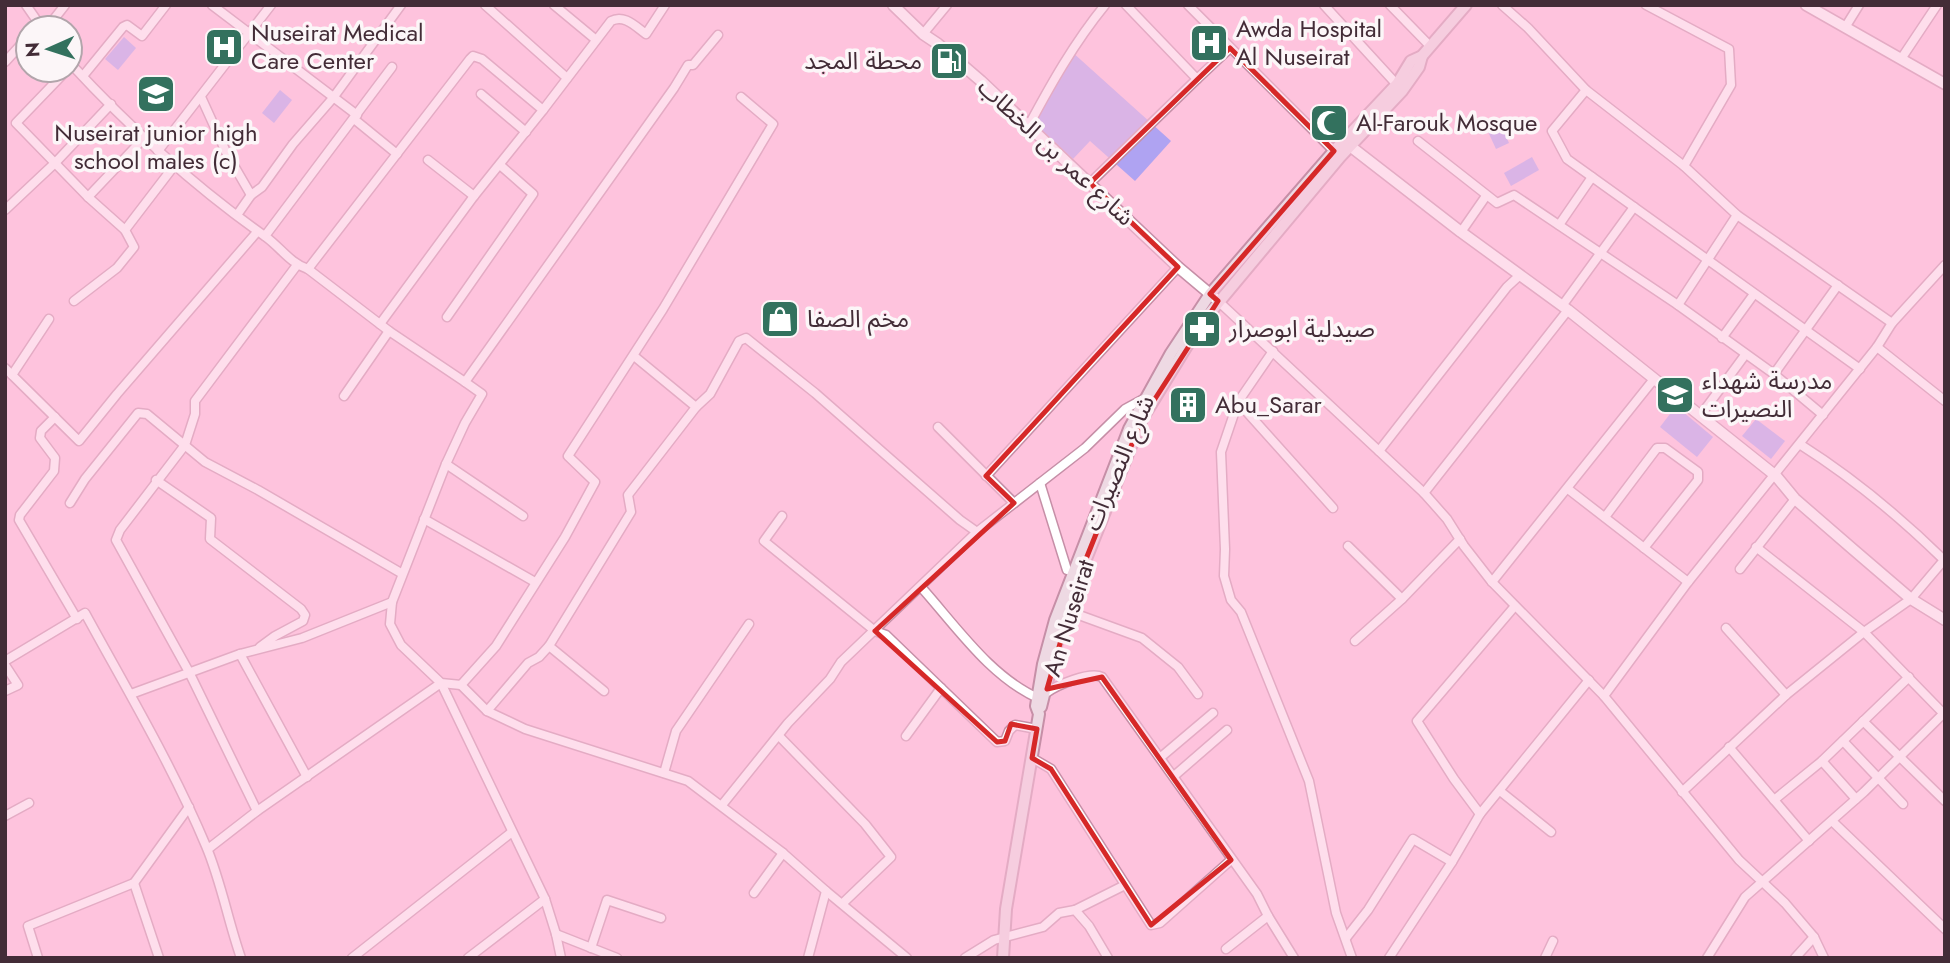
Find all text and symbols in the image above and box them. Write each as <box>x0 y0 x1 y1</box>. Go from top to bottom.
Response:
place label: Awda Hospital Al Nuseirat <box>1236 11 1382 74</box>
north arrow <box>14 14 84 84</box>
place label: Nuseirat Medical Care Center <box>251 15 423 78</box>
hospital icon: Awda Hospital Al Nuseirat <box>1188 22 1230 64</box>
hospital icon: Nuseirat Medical Care Center <box>203 26 245 68</box>
fuel station icon: محطة المجد <box>928 40 970 82</box>
text: N <box>19 42 46 58</box>
place label: محطة المجد <box>804 43 922 78</box>
street label: شارع عمر بن الخطاب <box>970 70 1142 234</box>
school or university icon: Nuseirat junior high school males (c) <box>135 73 177 115</box>
mosque icon: Al-Farouk Mosque <box>1308 102 1350 144</box>
place label: Al-Farouk Mosque <box>1356 105 1537 140</box>
place label: Nuseirat junior high school males (c) <box>54 115 258 178</box>
shop icon: مخم الصفا <box>759 298 801 340</box>
place label: مخم الصفا <box>807 301 909 336</box>
pharmacy icon: صيدلية ابوصرار <box>1181 308 1223 350</box>
place label: صيدلية ابوصرار <box>1228 311 1375 346</box>
place label: مدرسة شهداء النصيرات <box>1702 363 1832 426</box>
school or university icon: مدرسة شهداء النصيرات <box>1654 374 1696 416</box>
building icon: Abu_Sarar <box>1167 384 1209 426</box>
place label: Abu_Sarar <box>1215 387 1323 422</box>
street label: شارع النصيرات <box>1074 390 1163 536</box>
street label: An Nuseirat <box>1034 555 1103 681</box>

